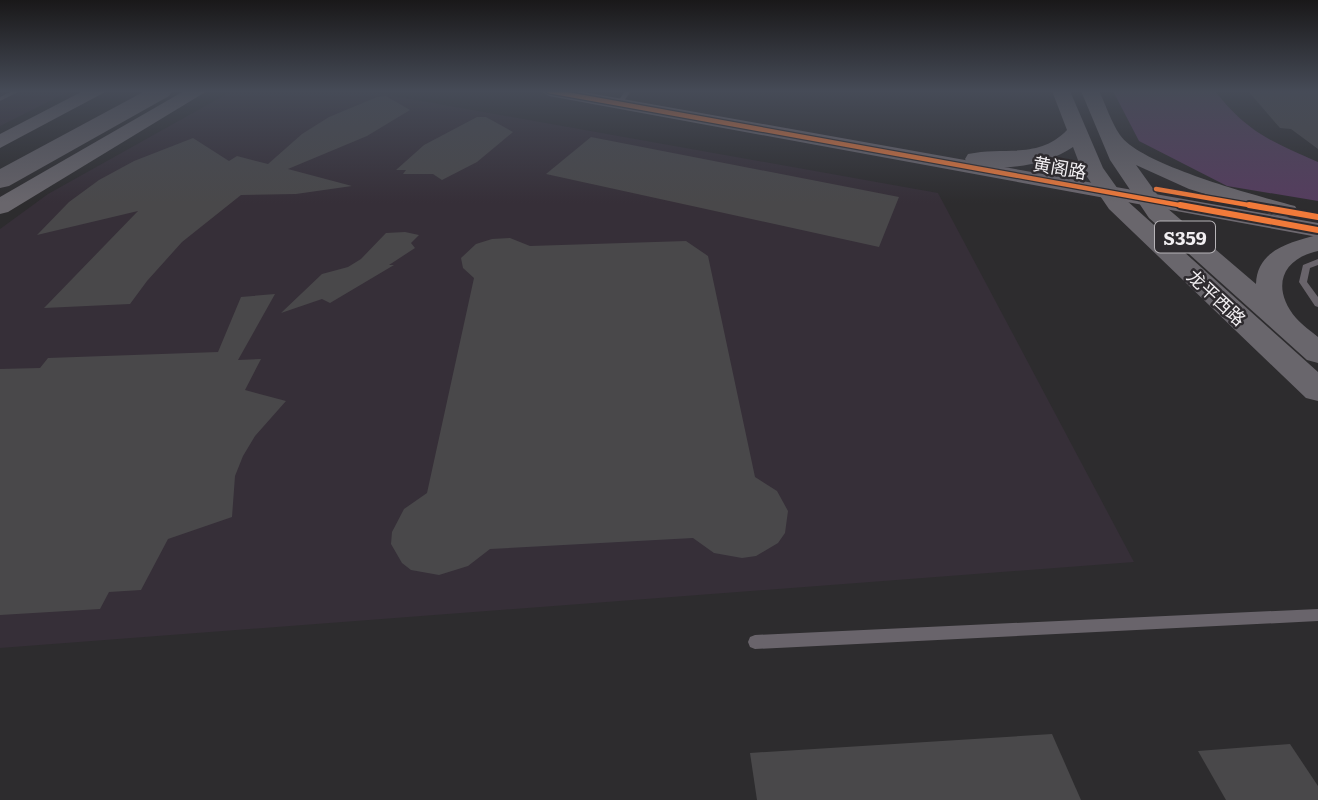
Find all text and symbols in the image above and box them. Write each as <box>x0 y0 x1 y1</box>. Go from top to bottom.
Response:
street label: 黄阁路 <box>1031 149 1089 185</box>
road number: S359 <box>1155 221 1215 252</box>
street label: 龙平西路 <box>1181 263 1253 331</box>

